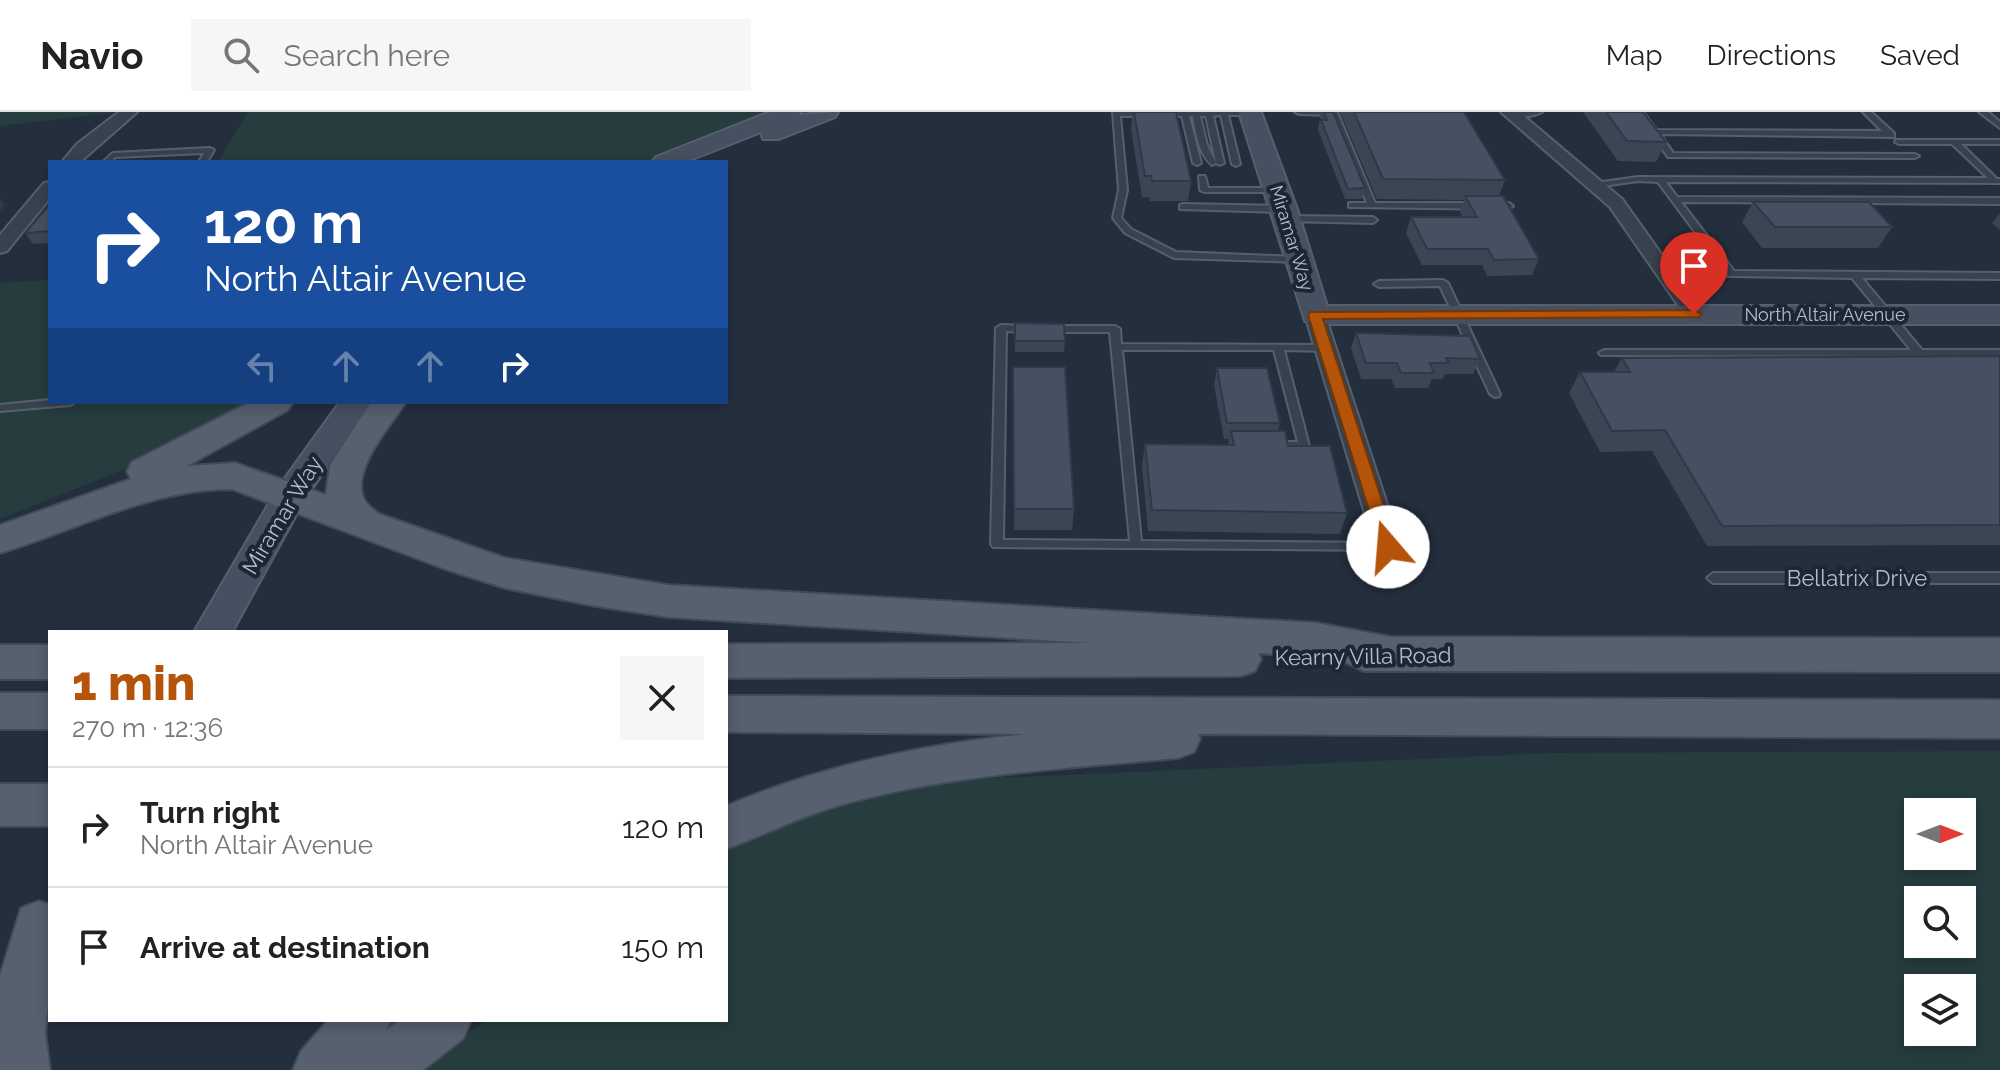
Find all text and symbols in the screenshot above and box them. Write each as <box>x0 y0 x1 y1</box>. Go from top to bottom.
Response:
search box <box>191 19 751 91</box>
text: Navio <box>40 33 143 78</box>
icon: search <box>219 33 263 77</box>
text: Search here <box>283 38 450 73</box>
text: Map <box>1606 39 1663 72</box>
text: Directions <box>1707 39 1836 72</box>
text: Saved <box>1880 39 1960 72</box>
street label: Miramar Way <box>1266 183 1318 293</box>
text: 120 m <box>204 190 363 256</box>
icon: right <box>72 192 176 296</box>
pin <box>1660 232 1728 314</box>
icon: arrive <box>1672 244 1716 288</box>
text: North Altair Avenue <box>204 257 527 299</box>
street label: North Altair Avenue <box>1744 304 1906 325</box>
icon: left <box>240 344 284 388</box>
icon: ahead <box>324 344 368 388</box>
icon: ahead <box>408 344 452 388</box>
icon: right <box>492 344 536 388</box>
street label: Miramar Way <box>236 451 328 579</box>
position arrow <box>1346 505 1430 589</box>
street label: Bellatrix Drive <box>1787 565 1927 591</box>
street label: Kearny Villa Road <box>1274 641 1452 671</box>
text: 1 min <box>72 655 195 711</box>
button: close <box>620 656 704 740</box>
text: 270 m · 12:36 <box>72 713 223 743</box>
text: Turn right <box>140 795 280 830</box>
north arrow <box>1904 798 1976 870</box>
map controls <box>1904 798 1976 1046</box>
icon: right <box>72 805 116 849</box>
text: 120 m <box>622 810 704 845</box>
text: North Altair Avenue <box>140 830 373 860</box>
button: search <box>1904 886 1976 958</box>
icon: arrive <box>72 925 116 969</box>
text: Arrive at destination <box>140 930 430 965</box>
text: 150 m <box>621 930 704 965</box>
button: layers <box>1904 974 1976 1046</box>

